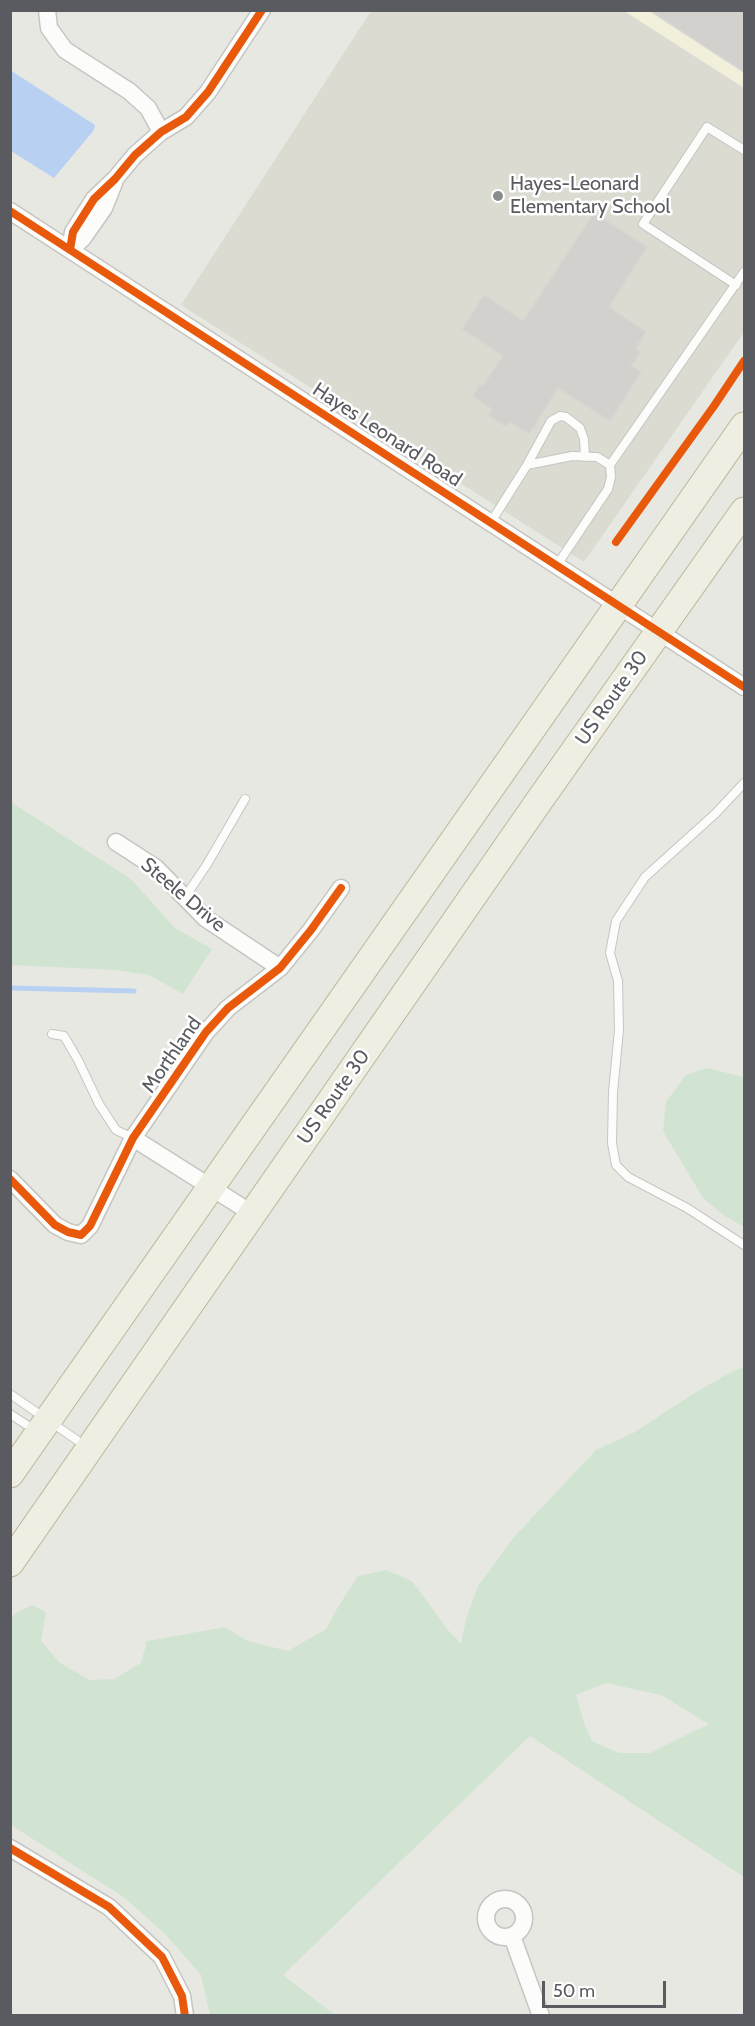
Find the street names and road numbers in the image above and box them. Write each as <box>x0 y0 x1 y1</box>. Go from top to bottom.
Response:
street label: Hayes Leonard Road <box>308 378 466 492</box>
street label: US Route 30 <box>571 646 653 750</box>
street label: Steele Drive <box>136 853 230 937</box>
street label: Morthland <box>137 1012 207 1098</box>
street label: US Route 30 <box>293 1045 375 1149</box>

